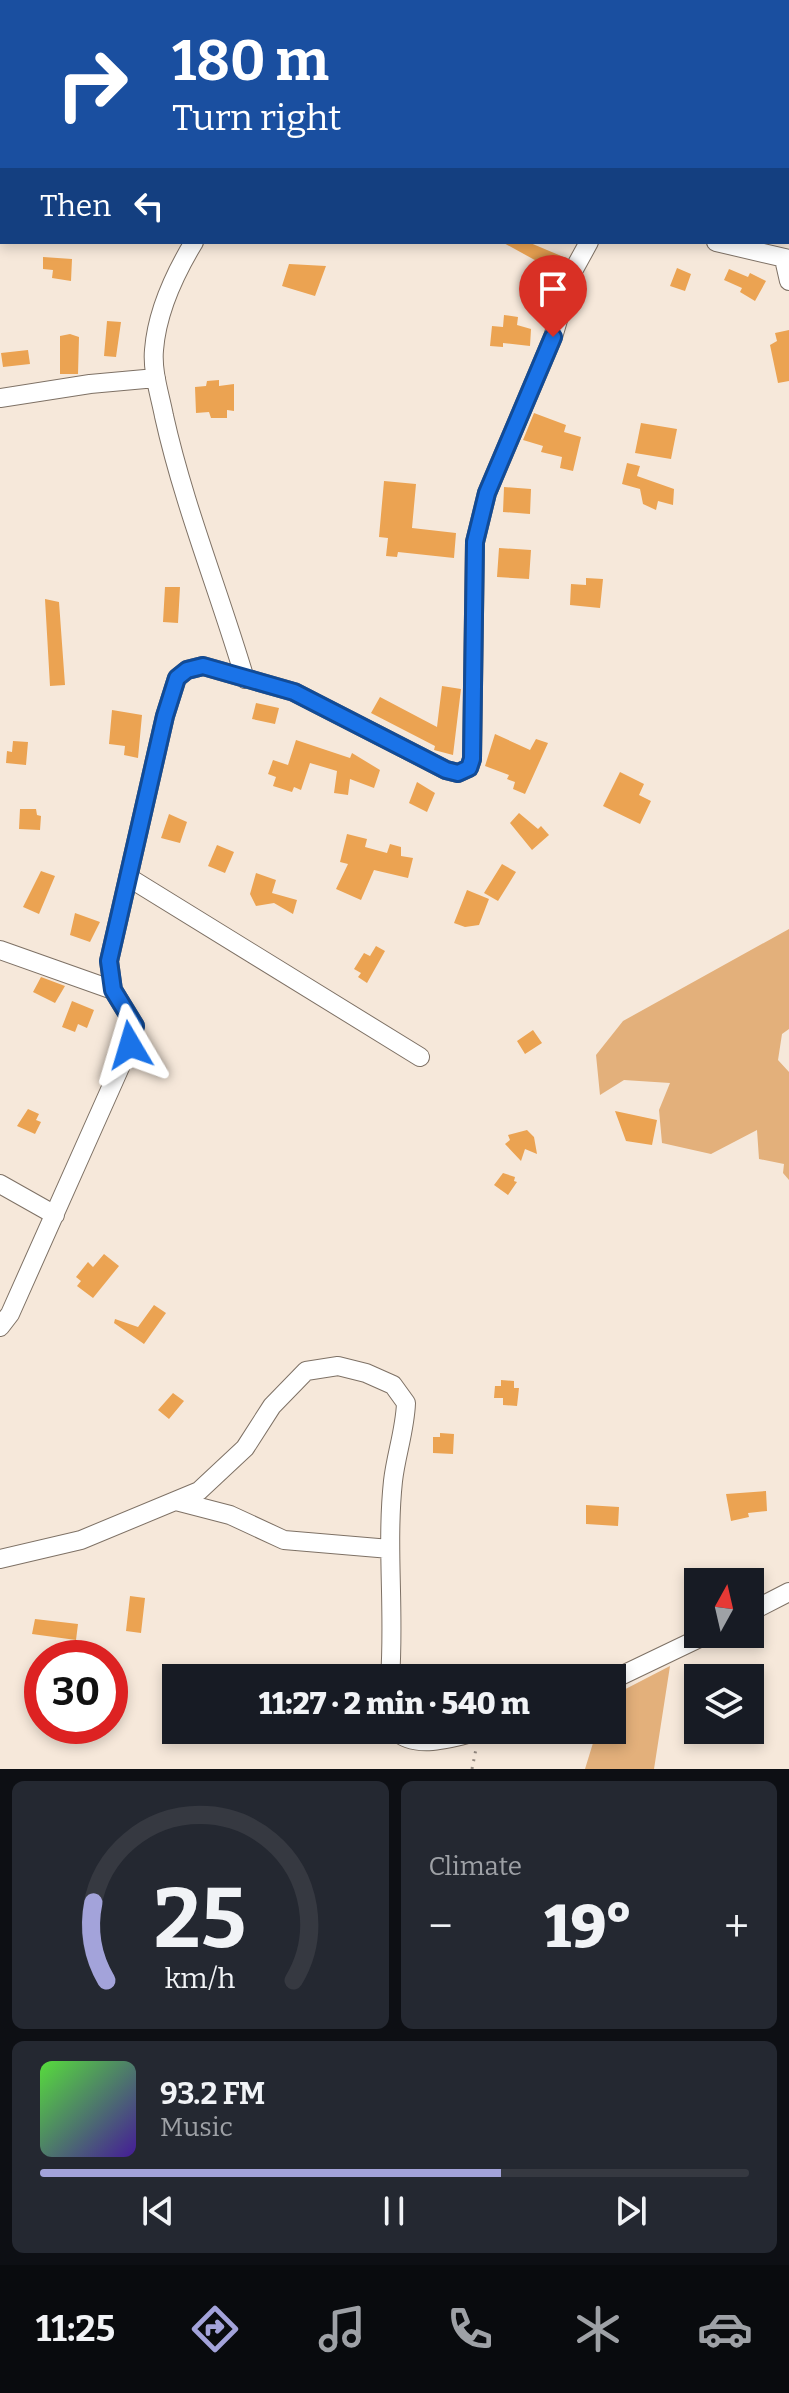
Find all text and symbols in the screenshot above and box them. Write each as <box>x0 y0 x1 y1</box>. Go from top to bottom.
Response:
text: 180 m <box>172 28 329 95</box>
icon: right <box>40 32 144 136</box>
text: Turn right <box>172 96 341 140</box>
icon: left <box>127 184 171 228</box>
text: Then <box>40 188 111 224</box>
pin <box>519 255 587 337</box>
icon: arrive <box>531 267 575 311</box>
position arrow <box>88 1003 172 1087</box>
north arrow <box>684 1568 764 1648</box>
map controls <box>684 1568 764 1744</box>
speed limit sign: 30 <box>24 1640 128 1744</box>
button: layers <box>684 1664 764 1744</box>
text: 11:27 · 2 min · 540 m <box>259 1686 529 1722</box>
text: Climate <box>429 1851 522 1882</box>
text: 25 <box>154 1869 246 1969</box>
text: 19° <box>544 1891 632 1963</box>
text: − <box>429 1900 453 1953</box>
text: + <box>724 1900 749 1953</box>
text: km/h <box>165 1961 236 1996</box>
text: 93.2 FM <box>160 2076 265 2112</box>
text: Music <box>160 2112 233 2143</box>
icon: previous <box>136 2189 180 2233</box>
icon: pause <box>372 2189 416 2233</box>
icon: next <box>609 2189 653 2233</box>
icon: directions <box>187 2301 243 2357</box>
icon: music <box>314 2301 370 2357</box>
icon: phone <box>442 2301 498 2357</box>
icon: climate <box>570 2301 626 2357</box>
icon: car <box>697 2301 753 2357</box>
text: 11:25 <box>36 2307 115 2351</box>

